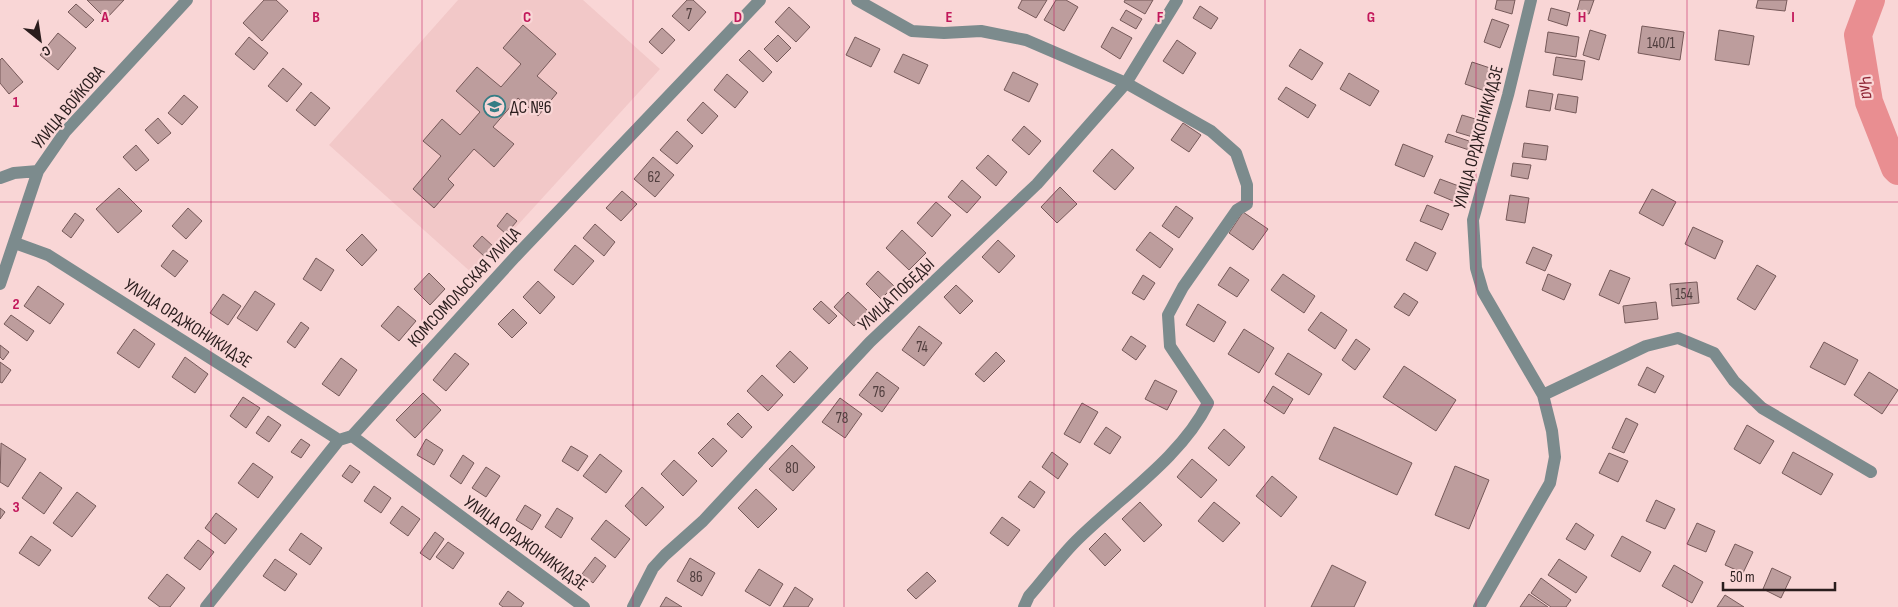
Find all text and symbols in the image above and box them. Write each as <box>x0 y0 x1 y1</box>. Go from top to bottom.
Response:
house number: 7 <box>686 5 692 24</box>
text: A <box>100 8 109 27</box>
text: B <box>312 8 320 27</box>
text: C <box>523 8 531 27</box>
text: D <box>734 8 742 27</box>
text: E <box>946 8 953 27</box>
text: F <box>1157 8 1164 27</box>
text: G <box>1367 8 1375 27</box>
text: H <box>1578 8 1586 27</box>
text: I <box>1791 8 1795 27</box>
north arrow <box>15 15 65 65</box>
house number: 140/1 <box>1647 34 1676 53</box>
text: С <box>39 42 54 60</box>
street label: УЛИЦА ВОЙКОВА <box>28 61 109 153</box>
street label: УЛИЦА ОРДЖОНИКИДЗЕ <box>1449 63 1508 211</box>
water label: Чла <box>1852 74 1879 101</box>
text: 1 <box>13 93 20 112</box>
school or university icon: ДС №6 <box>482 95 506 119</box>
place label: ДС №6 <box>510 97 552 118</box>
house number: 62 <box>648 168 660 187</box>
street label: КОМСОМОЛЬСКАЯ УЛИЦА <box>404 223 525 352</box>
street label: УЛИЦА ПОБЕДЫ <box>854 254 939 335</box>
street label: УЛИЦА ОРДЖОНИКИДЗЕ <box>120 274 256 373</box>
house number: 154 <box>1675 285 1693 304</box>
text: 2 <box>12 295 20 314</box>
house number: 74 <box>916 338 928 357</box>
house number: 76 <box>873 383 885 402</box>
house number: 78 <box>836 409 848 428</box>
house number: 80 <box>785 459 799 478</box>
street label: УЛИЦА ОРДЖОНИКИДЗЕ <box>460 491 592 595</box>
text: 3 <box>12 498 20 517</box>
scale bar <box>1723 560 1836 592</box>
house number: 86 <box>689 568 703 587</box>
text: 50 m <box>1730 568 1755 587</box>

